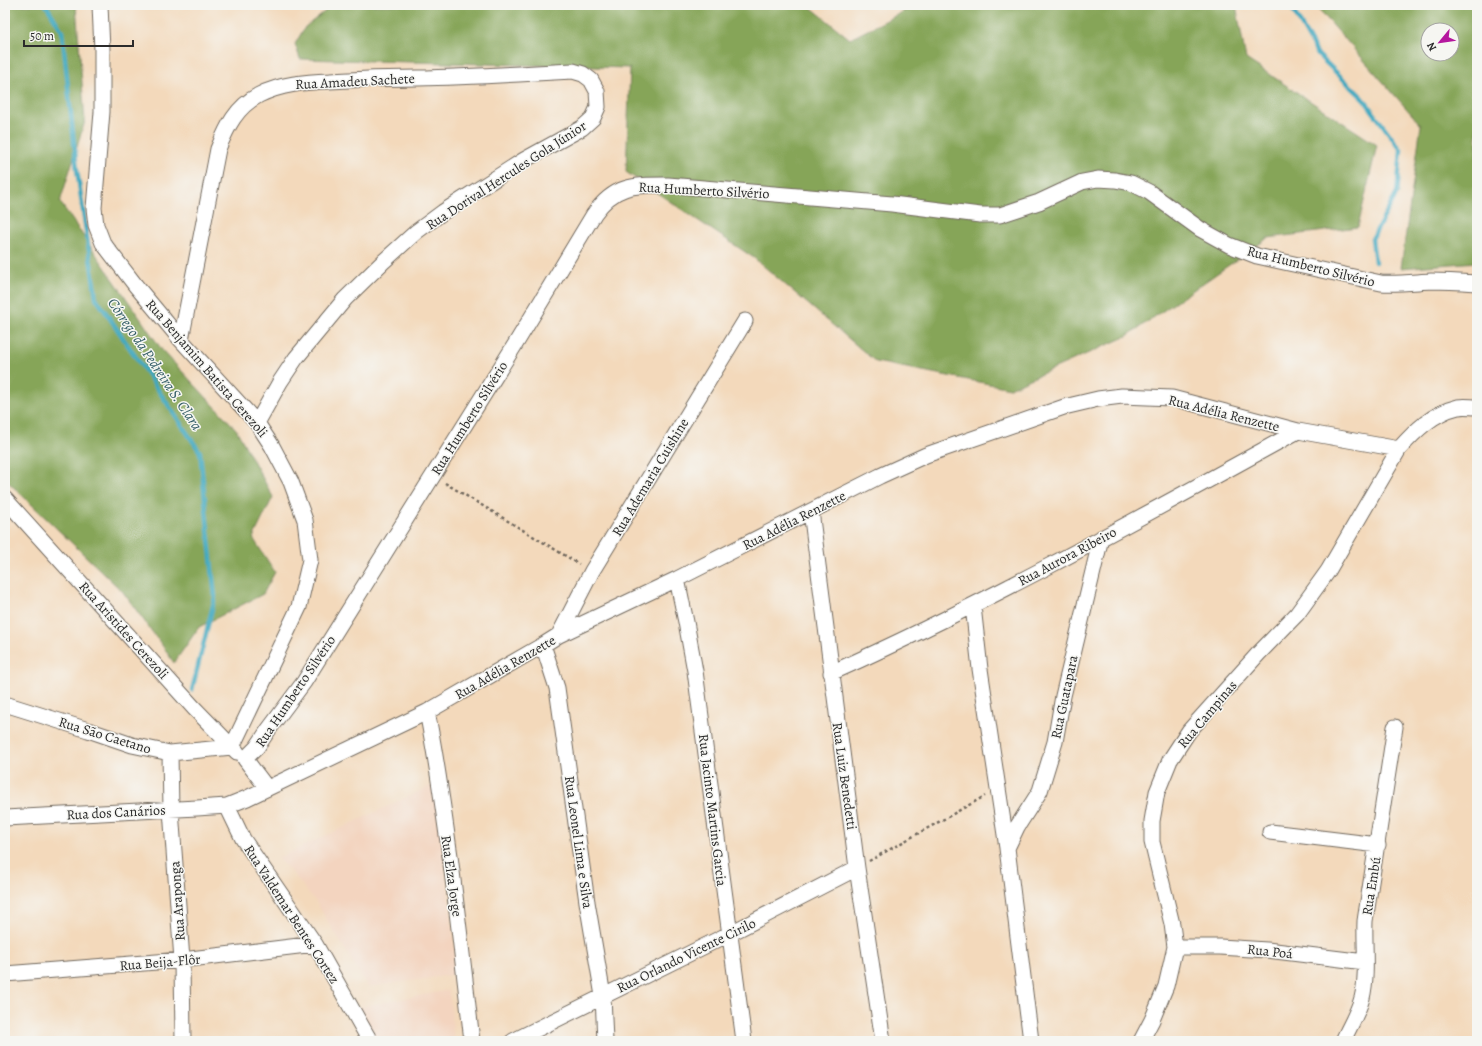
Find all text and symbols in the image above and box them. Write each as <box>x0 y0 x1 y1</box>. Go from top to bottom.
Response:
scale bar <box>24 22 133 48</box>
north arrow <box>1420 22 1460 62</box>
text: 50 m <box>30 28 54 44</box>
text: N <box>1423 39 1440 54</box>
street label: Rua Amadeu Sachete <box>295 69 415 94</box>
street label: Rua Dorival Hercules Gola Júnior <box>422 116 591 234</box>
street label: Rua Humberto Silvério <box>638 178 770 203</box>
street label: Rua Humberto Silvério <box>1245 241 1377 292</box>
water label: Córrego da Pedreira S. Clara <box>103 294 207 434</box>
street label: Rua Benjamim Batista Cerezoli <box>141 295 272 441</box>
street label: Rua Humberto Silvério <box>427 358 512 479</box>
street label: Rua Adélia Renzette <box>1166 391 1281 436</box>
street label: Rua Ademaria Cuishine <box>608 415 693 540</box>
street label: Rua Adélia Renzette <box>739 486 849 555</box>
street label: Rua Aurora Ribeiro <box>1015 522 1120 590</box>
street label: Rua Aristides Cerezoli <box>75 577 173 683</box>
street label: Rua Adélia Renzette <box>451 631 559 704</box>
street label: Rua Humberto Silvério <box>251 632 340 751</box>
street label: Rua Guatapara <box>1046 653 1083 741</box>
street label: Rua Campinas <box>1173 676 1241 752</box>
street label: Rua São Caetano <box>56 712 153 759</box>
street label: Rua Luiz Benedetti <box>828 721 861 831</box>
street label: Rua Jacinto Martins Garcia <box>694 733 731 888</box>
street label: Rua Leonel Lima e Silva <box>560 775 597 910</box>
street label: Rua dos Canários <box>66 800 166 825</box>
street label: Rua Elza Jorge <box>436 834 467 918</box>
street label: Rua Valdemar Bentes Cortez <box>239 841 344 987</box>
street label: Rua Embú <box>1357 855 1386 917</box>
street label: Rua Araponga <box>165 860 190 942</box>
street label: Rua Orlando Vicente Cirilo <box>614 914 759 997</box>
street label: Rua Poá <box>1246 940 1294 963</box>
street label: Rua Beija-Flôr <box>119 949 202 976</box>

